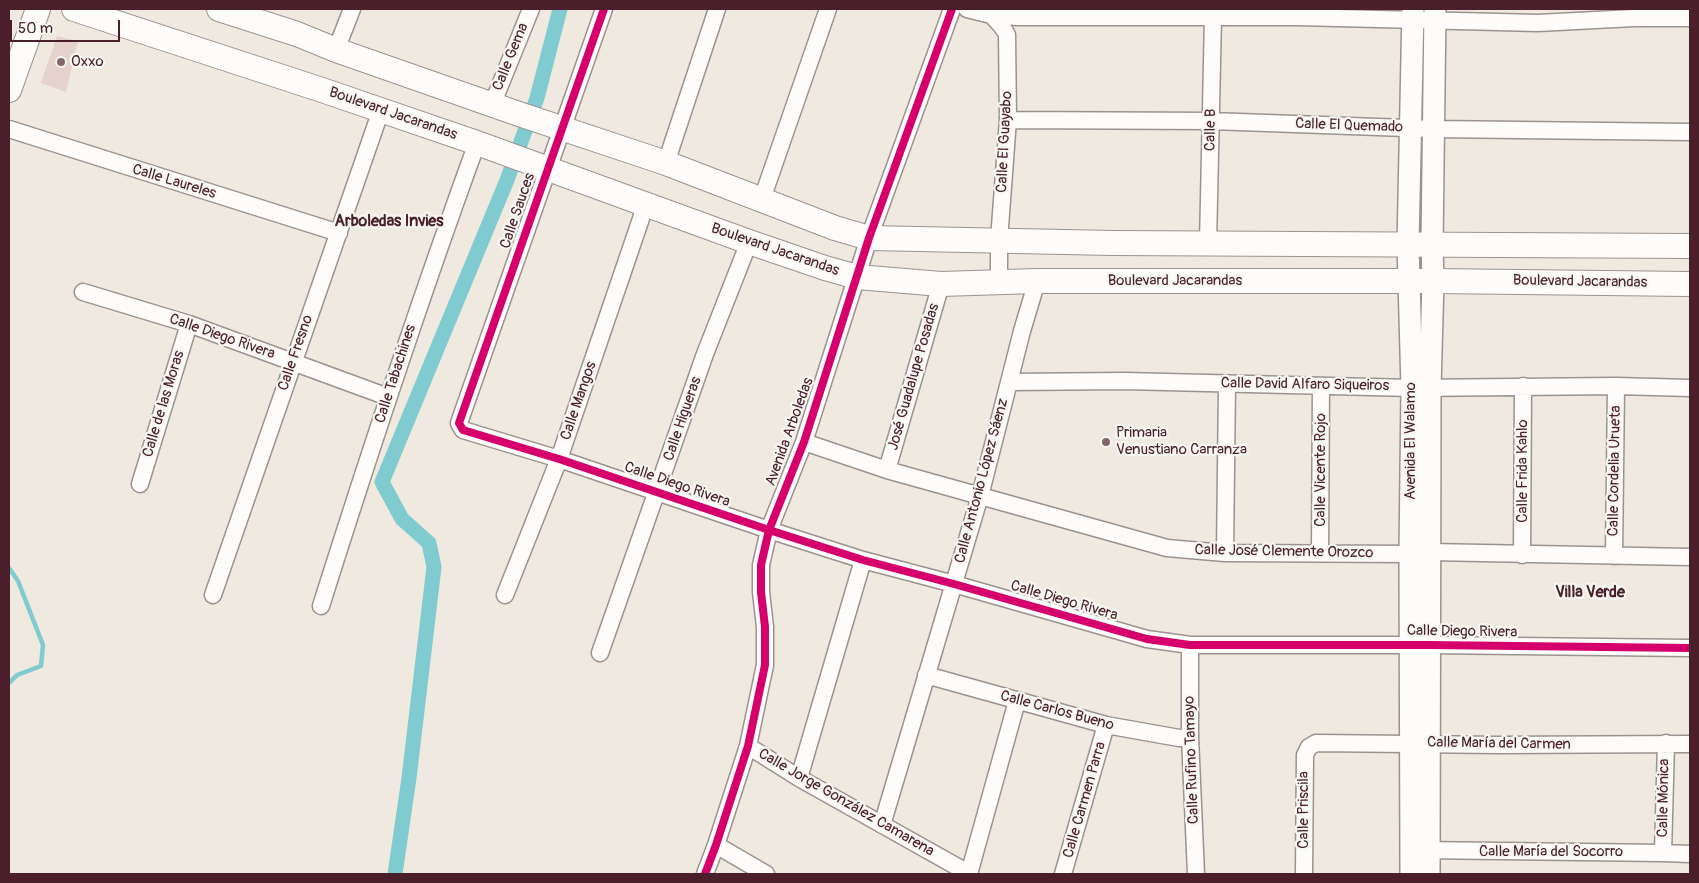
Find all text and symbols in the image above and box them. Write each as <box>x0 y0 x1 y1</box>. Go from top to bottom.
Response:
scale bar <box>12 10 122 42</box>
text: 50 m <box>18 19 53 38</box>
street label: Calle Gema <box>489 20 533 94</box>
place label: Oxxo <box>71 53 104 71</box>
marker: Oxxo <box>55 56 67 68</box>
street label: Boulevard Jacarandas <box>326 84 460 144</box>
street label: Calle El Guayabo <box>993 91 1017 193</box>
street label: Calle B <box>1202 109 1220 151</box>
street label: Calle El Quemado <box>1295 115 1403 137</box>
street label: Calle Laureles <box>130 161 218 203</box>
street label: Calle Sauces <box>497 171 539 251</box>
district label: Arboledas Invies <box>335 212 443 232</box>
street label: Boulevard Jacarandas <box>708 220 842 280</box>
street label: Boulevard Jacarandas <box>1108 272 1242 290</box>
street label: Boulevard Jacarandas <box>1513 272 1647 292</box>
street label: José Guadalupe Posadas <box>884 302 944 452</box>
street label: Calle Diego Rivera <box>167 310 277 364</box>
street label: Calle Fresno <box>275 313 317 393</box>
street label: Calle Tabachines <box>372 322 420 426</box>
street label: Calle de las Moras <box>139 349 189 459</box>
street label: Calle Mangos <box>557 359 601 443</box>
street label: Calle Higueras <box>660 375 706 463</box>
street label: Avenida Arboledas <box>762 375 818 489</box>
street label: Calle David Alfaro Siqueiros <box>1221 375 1389 395</box>
street label: Avenida El Walamo <box>1402 382 1420 500</box>
street label: Calle Antonio López Sáenz <box>951 397 1013 565</box>
street label: Calle Cordelia Urueta <box>1605 405 1625 537</box>
street label: Calle Vicente Rojo <box>1312 413 1330 527</box>
street label: Calle Frida Kahlo <box>1514 419 1532 523</box>
place label: Primaria Venustiano Carranza <box>1116 424 1247 459</box>
marker: Primaria Venustiano Carranza <box>1100 436 1112 448</box>
street label: Calle Diego Rivera <box>622 458 732 512</box>
street label: Calle José Clemente Orozco <box>1194 541 1374 563</box>
street label: Calle Diego Rivera <box>1008 577 1120 625</box>
district label: Villa Verde <box>1555 583 1625 603</box>
street label: Calle Diego Rivera <box>1407 622 1517 642</box>
street label: Calle Carlos Bueno <box>998 687 1116 735</box>
street label: Calle Rufino Tamayo <box>1181 696 1203 824</box>
street label: Calle María del Carmen <box>1427 734 1571 754</box>
street label: Calle Carmen Parra <box>1060 740 1110 860</box>
street label: Calle Jorge González Camarena <box>755 745 937 861</box>
street label: Calle Mónica <box>1654 758 1674 838</box>
street label: Calle Priscila <box>1295 771 1313 849</box>
street label: Calle María del Socorro <box>1479 843 1623 861</box>

